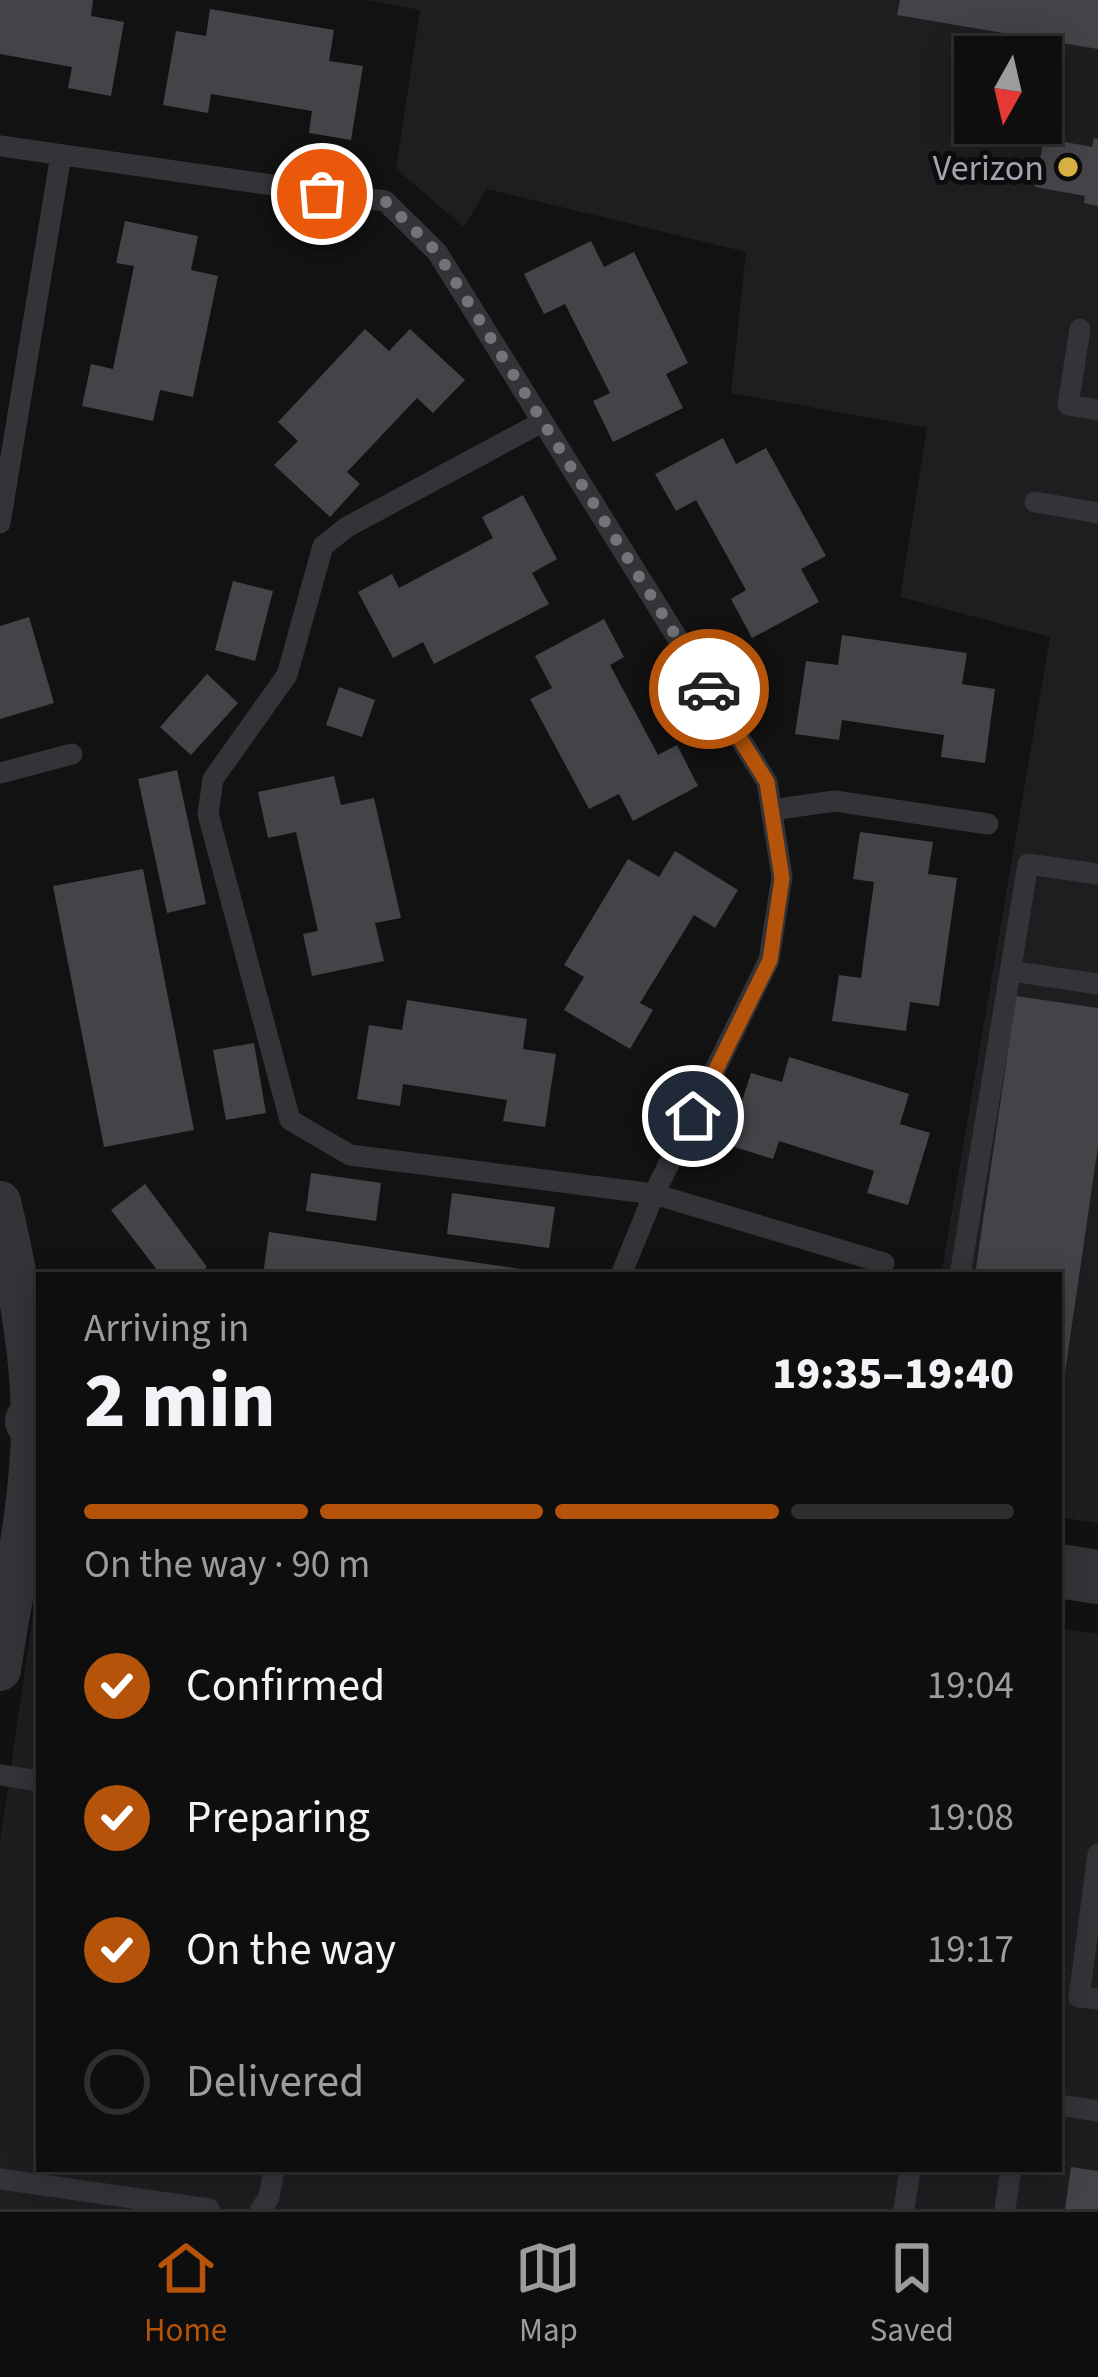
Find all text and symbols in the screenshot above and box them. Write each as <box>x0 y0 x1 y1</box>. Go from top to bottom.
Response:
north arrow <box>954 36 1062 144</box>
map controls <box>954 36 1062 144</box>
pin <box>271 143 373 245</box>
place label: Verizon <box>933 143 1044 194</box>
marker: Verizon <box>1055 154 1081 180</box>
icon: bag <box>289 161 355 227</box>
courier <box>649 629 769 749</box>
icon: car <box>676 656 742 722</box>
pin <box>642 1065 744 1167</box>
icon: home <box>660 1083 726 1149</box>
text: Arriving in <box>84 1301 249 1357</box>
text: 19:35–19:40 <box>772 1342 1014 1406</box>
text: 2 min <box>84 1346 276 1457</box>
text: On the way · 90 m <box>84 1537 370 1593</box>
icon: check <box>84 1653 150 1719</box>
text: Confirmed <box>186 1654 385 1718</box>
text: 19:04 <box>927 1658 1014 1714</box>
icon: check <box>84 1785 150 1851</box>
text: Preparing <box>186 1786 370 1850</box>
text: 19:08 <box>927 1790 1014 1846</box>
icon: check <box>84 1917 150 1983</box>
text: On the way <box>186 1918 396 1982</box>
text: 19:17 <box>927 1922 1014 1978</box>
text: Delivered <box>186 2050 364 2114</box>
tab: Home <box>144 2235 227 2354</box>
tab: Map <box>515 2235 581 2354</box>
tab: Saved <box>870 2235 954 2354</box>

